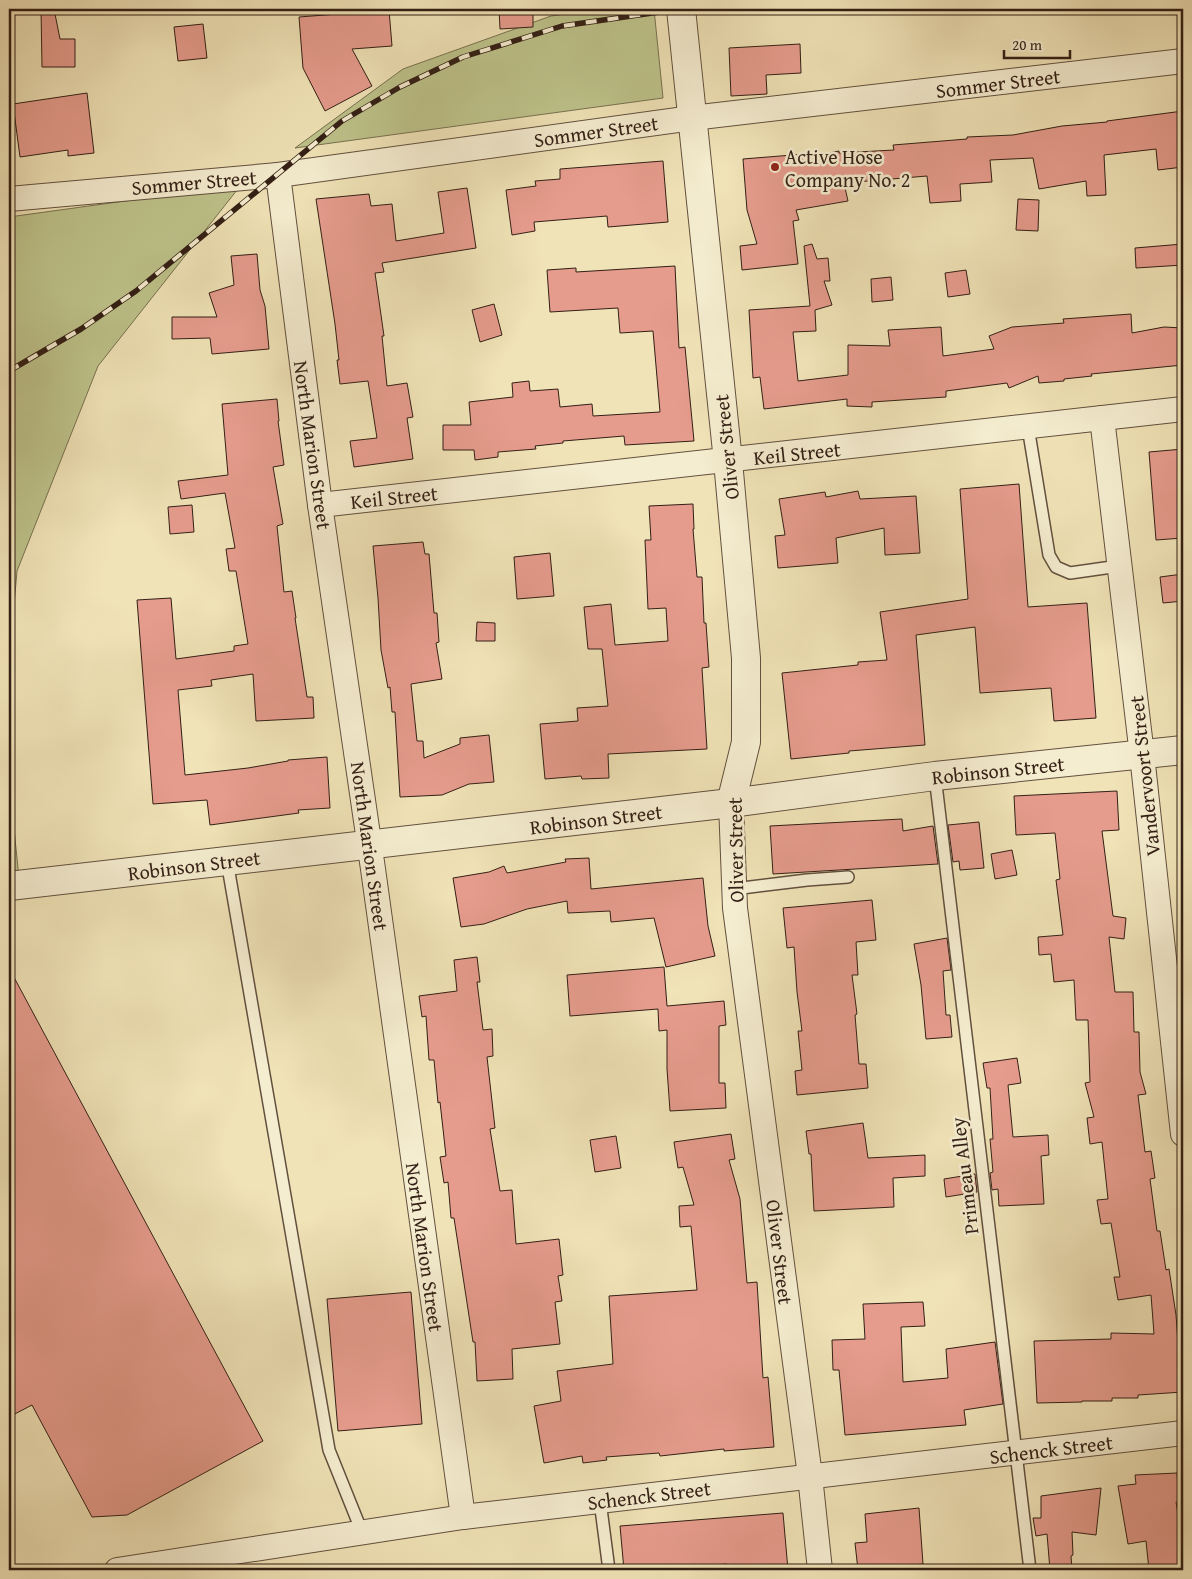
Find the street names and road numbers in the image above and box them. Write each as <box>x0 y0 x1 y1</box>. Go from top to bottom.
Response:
street label: Sommer Street <box>934 61 1062 105</box>
street label: Sommer Street <box>532 108 660 154</box>
street label: Sommer Street <box>130 162 258 202</box>
street label: North Marion Street <box>287 359 339 531</box>
street label: Oliver Street <box>706 393 746 501</box>
street label: Keil Street <box>752 434 842 472</box>
street label: Keil Street <box>349 478 439 516</box>
street label: Vandervoort Street <box>1121 694 1167 858</box>
street label: Robinson Street <box>930 749 1066 791</box>
street label: North Marion Street <box>344 760 396 932</box>
street label: Robinson Street <box>528 796 664 842</box>
street label: Oliver Street <box>720 797 750 903</box>
street label: Robinson Street <box>126 842 262 888</box>
street label: Primeau Alley <box>942 1116 986 1236</box>
street label: North Marion Street <box>399 1161 451 1333</box>
street label: Oliver Street <box>759 1198 801 1306</box>
street label: Schenck Street <box>988 1427 1114 1471</box>
street label: Schenck Street <box>586 1473 712 1517</box>

